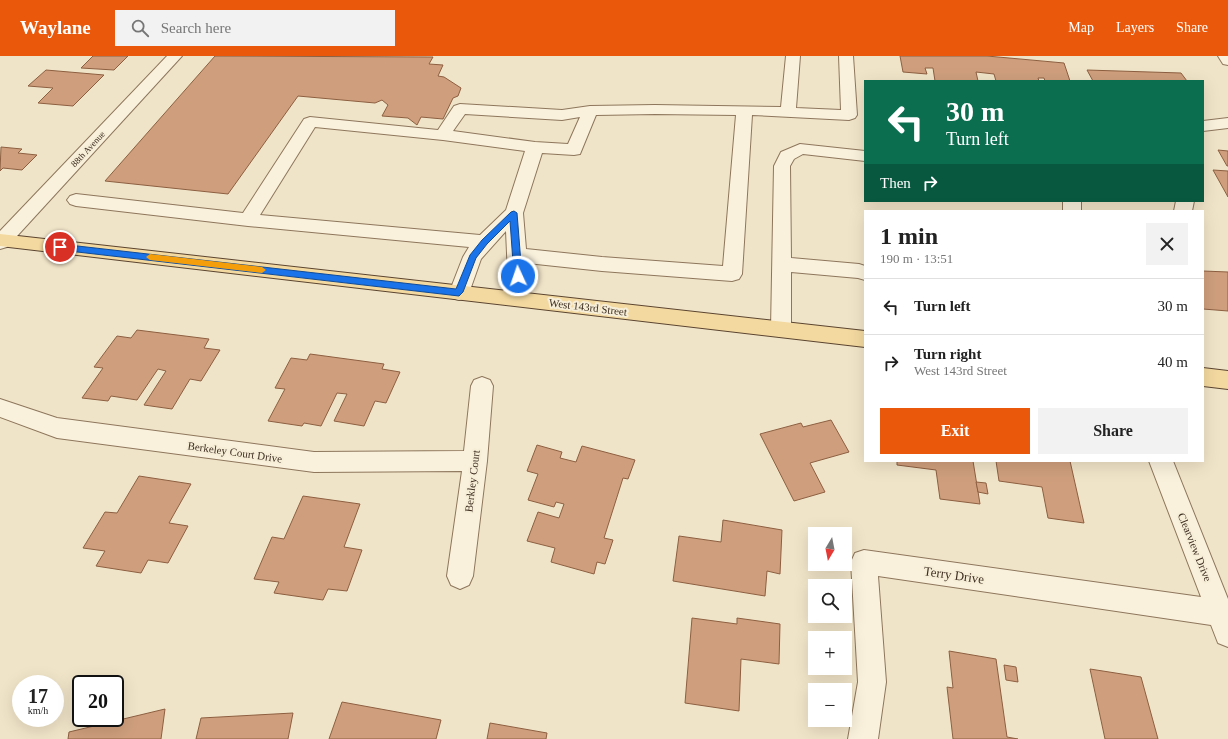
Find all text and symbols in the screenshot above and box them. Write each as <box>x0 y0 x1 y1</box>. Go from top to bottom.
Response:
search box <box>115 10 395 46</box>
text: Waylane <box>20 17 91 38</box>
icon: search <box>129 17 151 39</box>
text: Search here <box>161 20 231 36</box>
text: Map <box>1068 20 1094 35</box>
text: Layers <box>1116 20 1154 35</box>
text: Share <box>1176 20 1208 35</box>
icon: left <box>880 96 932 148</box>
text: 30 m <box>946 96 1004 127</box>
street label: 88th Avenue <box>69 129 107 169</box>
text: Turn left <box>946 129 1009 149</box>
icon: right <box>919 172 941 194</box>
text: Then <box>880 175 911 191</box>
text: 1 min <box>880 223 938 249</box>
button: close <box>1146 223 1188 265</box>
pin <box>43 230 77 264</box>
icon: arrive <box>49 236 71 258</box>
text: 190 m · 13:51 <box>880 251 953 266</box>
position arrow <box>497 255 539 297</box>
street label: West 143rd Street <box>548 296 628 318</box>
icon: left <box>880 296 902 318</box>
text: Turn left <box>914 298 971 314</box>
text: 30 m <box>1158 298 1188 314</box>
text: Turn right <box>914 346 981 362</box>
icon: right <box>880 352 902 374</box>
text: 40 m <box>1158 354 1188 370</box>
text: West 143rd Street <box>914 363 1007 378</box>
button: Exit <box>880 408 1030 454</box>
button: Share <box>1038 408 1188 454</box>
street label: Berkeley Court Drive <box>187 439 283 465</box>
street label: Berkley Court <box>462 449 482 513</box>
street label: Clearview Drive <box>1176 511 1214 583</box>
north arrow <box>808 527 852 571</box>
map controls <box>808 527 852 727</box>
street label: Terry Drive <box>923 563 985 587</box>
button: search <box>808 579 852 623</box>
button: + <box>808 631 852 675</box>
speed limit sign: 20 <box>72 675 124 727</box>
button: − <box>808 683 852 727</box>
text: 17 <box>28 685 48 707</box>
text: km/h <box>28 705 48 716</box>

